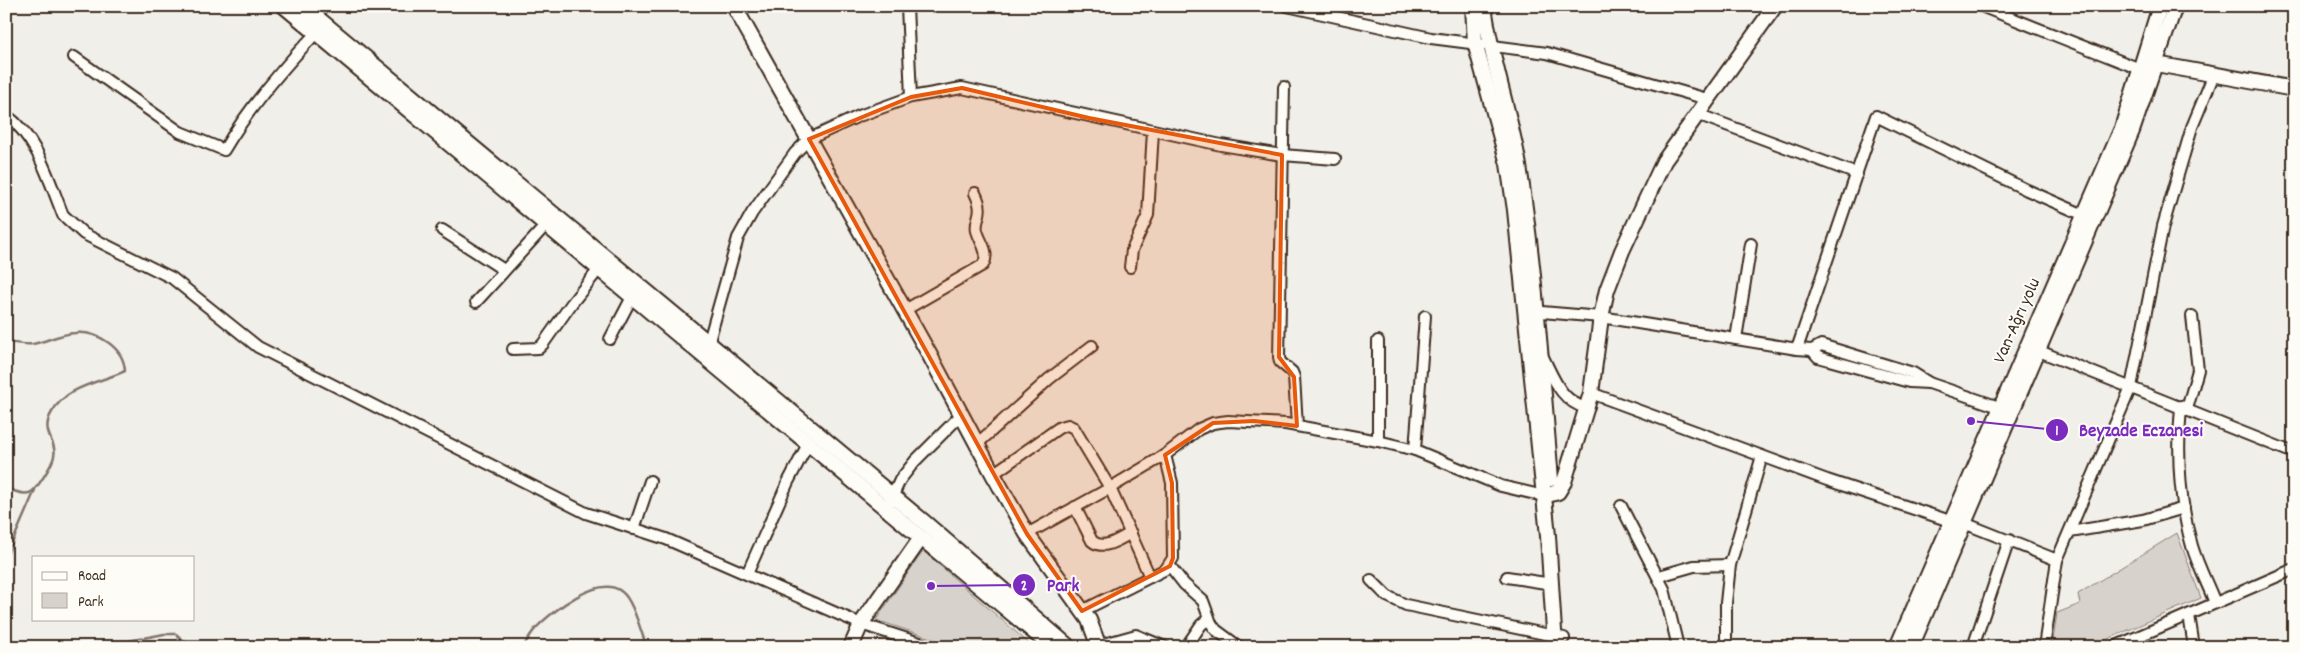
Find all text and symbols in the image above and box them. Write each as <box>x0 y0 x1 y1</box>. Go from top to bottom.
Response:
street label: Van-Ağrı yolu <box>1988 274 2048 368</box>
callout: Beyzade Eczanesi <box>2044 413 2213 447</box>
text: Beyzade Eczanesi <box>2079 419 2203 446</box>
text: 1 <box>2055 421 2059 443</box>
legend <box>32 556 195 620</box>
text: Road <box>78 566 106 588</box>
callout: Park <box>1012 568 1089 602</box>
text: Park <box>1047 574 1079 601</box>
text: 2 <box>1021 576 1027 598</box>
text: Park <box>78 592 104 614</box>

